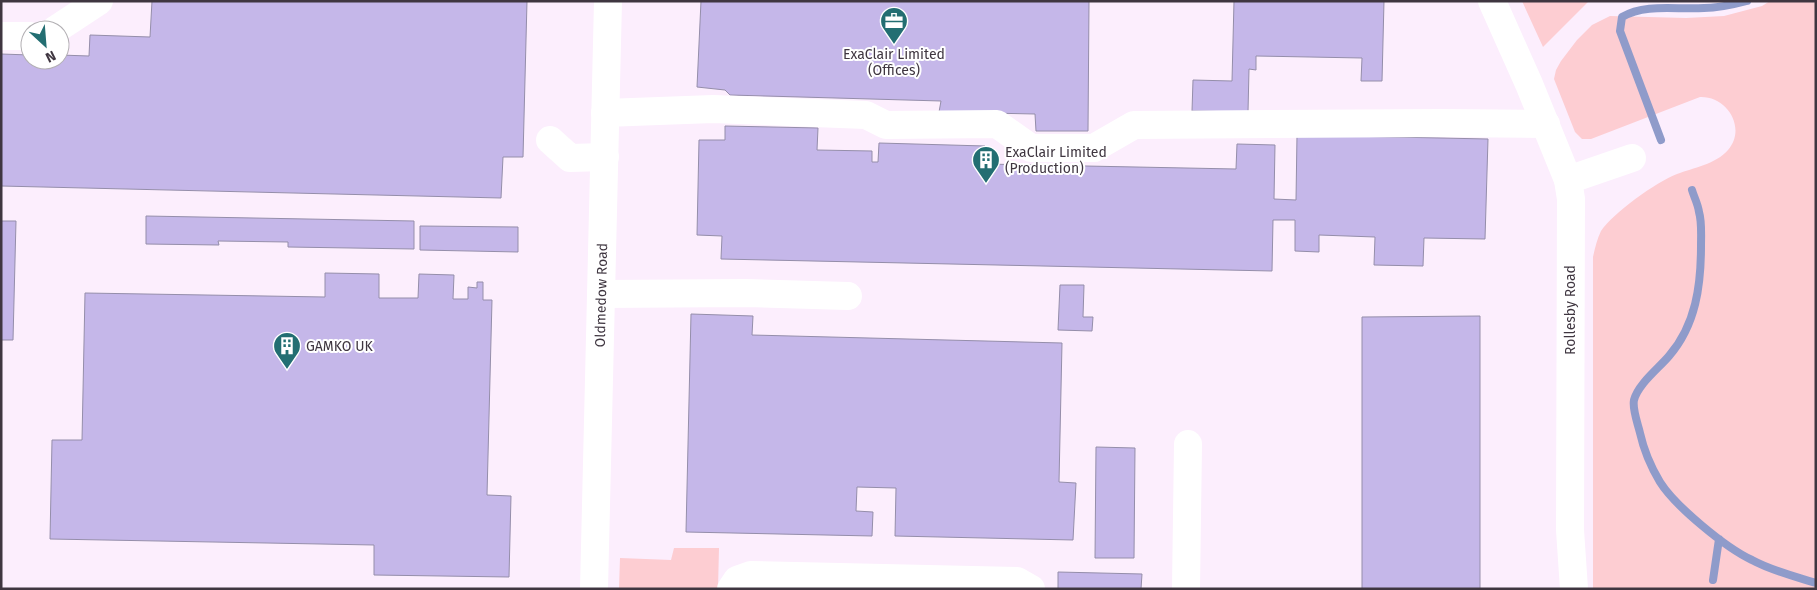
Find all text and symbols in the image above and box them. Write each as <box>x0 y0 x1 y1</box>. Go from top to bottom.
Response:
office icon: ExaClair Limited (Offices) <box>879 6 909 45</box>
north arrow <box>20 20 70 70</box>
place label: ExaClair Limited (Offices) <box>843 46 945 79</box>
text: N <box>43 47 58 66</box>
place label: ExaClair Limited (Production) <box>1005 144 1107 177</box>
building icon: ExaClair Limited (Production) <box>971 145 1001 184</box>
street label: Oldmedow Road <box>591 243 611 347</box>
street label: Rollesby Road <box>1562 265 1579 355</box>
building icon: GAMKO UK <box>272 331 302 370</box>
place label: GAMKO UK <box>306 338 373 355</box>

